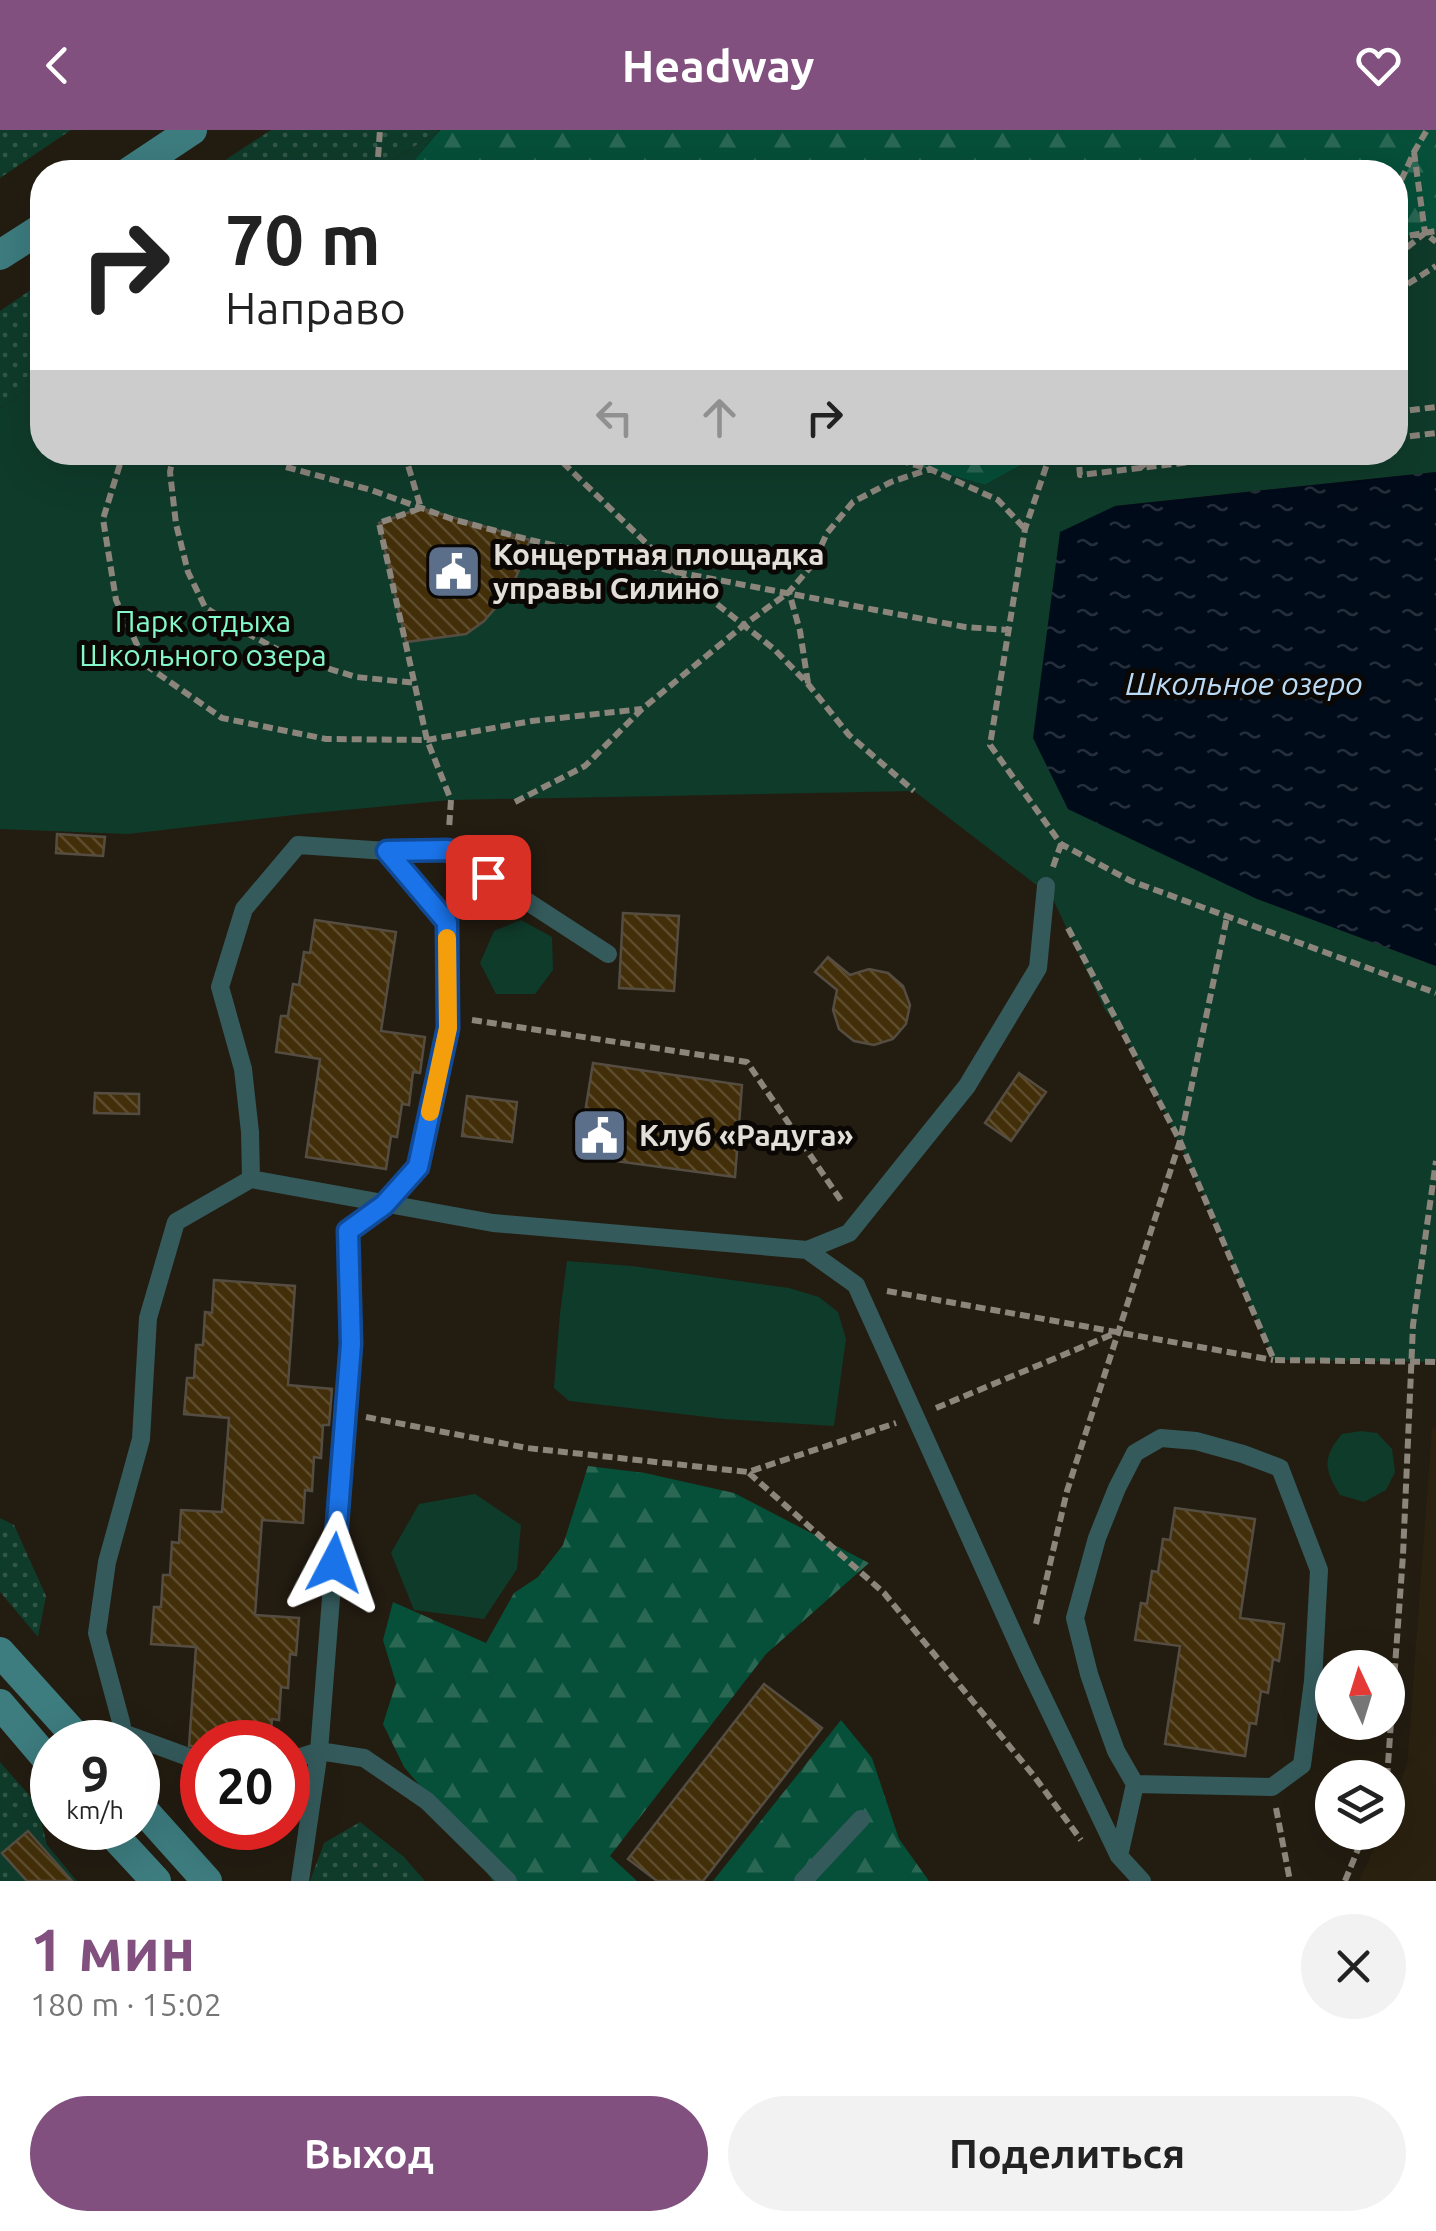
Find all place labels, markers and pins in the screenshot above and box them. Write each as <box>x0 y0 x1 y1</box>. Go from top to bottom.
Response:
place label: Концертная площадка управы Силино <box>493 537 825 605</box>
public building icon: Концертная площадка управы Силино <box>424 541 484 601</box>
pin <box>446 835 531 920</box>
public building icon: Клуб «Радуга» <box>570 1105 630 1165</box>
place label: Клуб «Радуга» <box>639 1118 853 1152</box>

